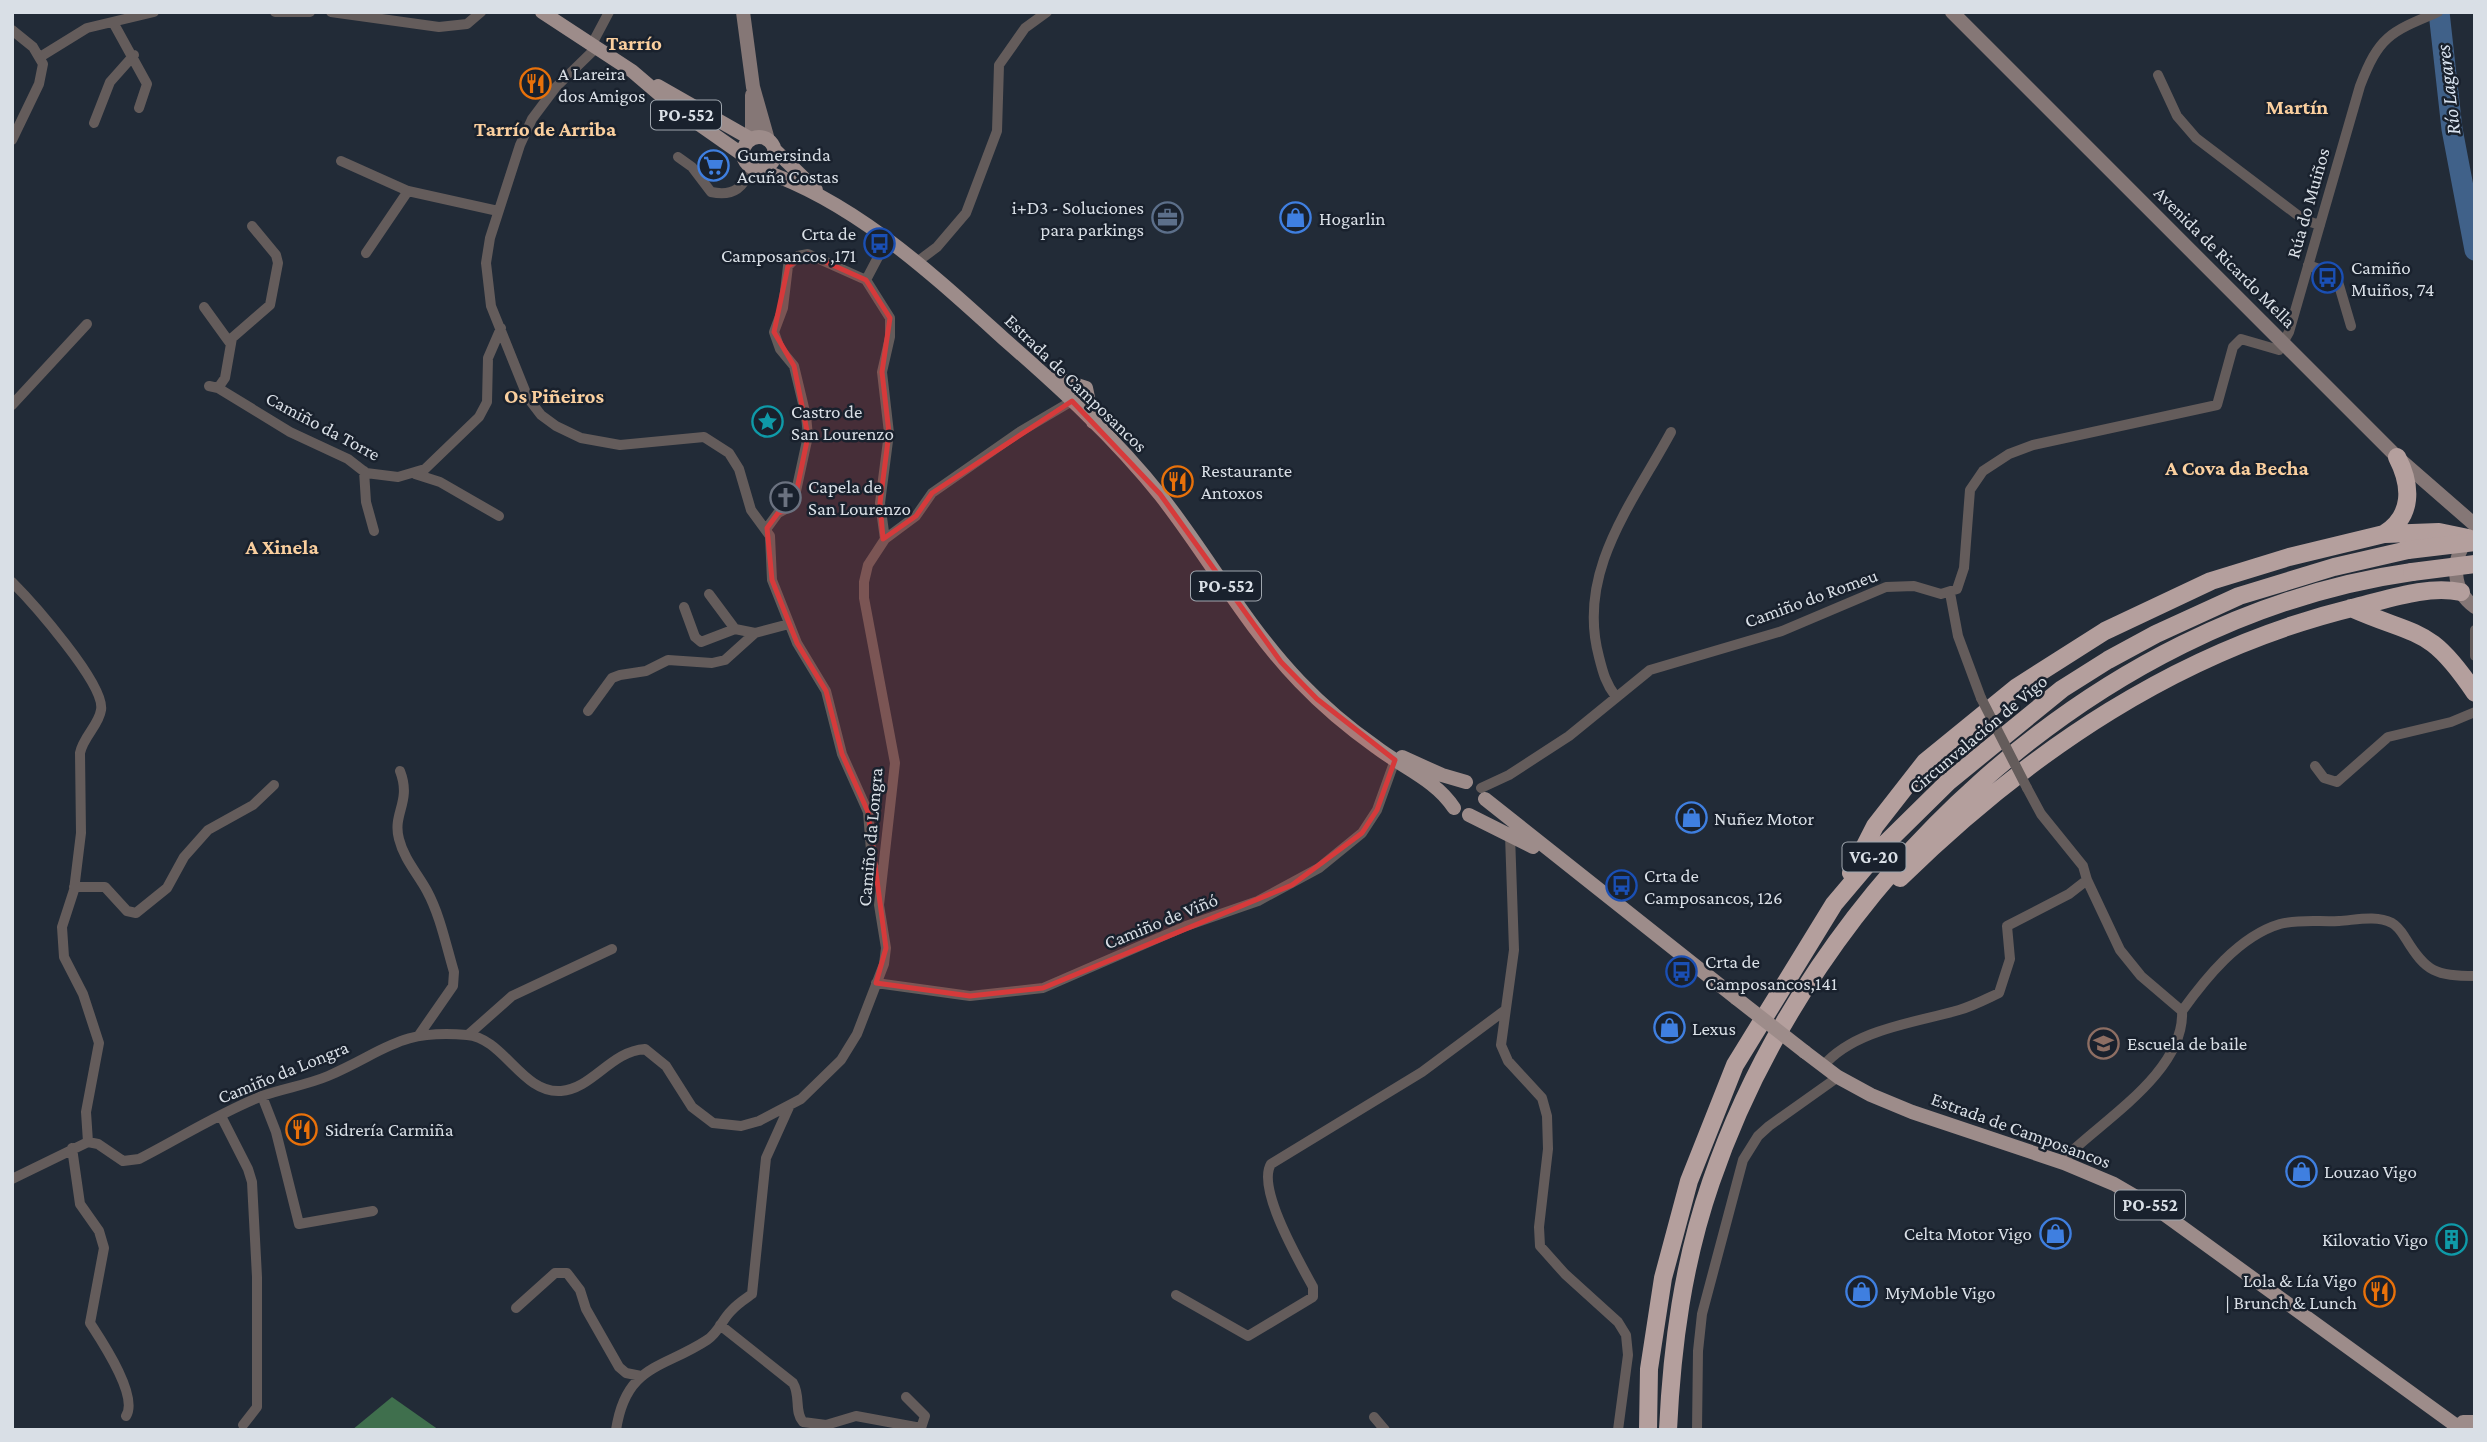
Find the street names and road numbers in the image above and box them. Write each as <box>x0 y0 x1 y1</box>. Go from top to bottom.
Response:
road number: PO-552 <box>651 100 721 130</box>
street label: Rúa do Muiños <box>2282 145 2334 261</box>
street label: Avenida de Ricardo Mella <box>2150 182 2300 332</box>
street label: Estrada de Camposancos <box>1001 310 1151 456</box>
street label: Camiño da Torre <box>262 387 384 465</box>
street label: Camiño do Romeu <box>1742 564 1880 632</box>
road number: PO-552 <box>1191 572 1261 600</box>
street label: Circunvalación de Vigo <box>1905 670 2051 798</box>
street label: Camiño da Longra <box>853 767 887 907</box>
road number: VG-20 <box>1842 842 1906 872</box>
street label: Camiño de Viñó <box>1101 889 1221 953</box>
street label: Camiño da Longra <box>215 1036 352 1108</box>
street label: Estrada de Camposancos <box>1928 1088 2114 1172</box>
road number: PO-552 <box>2115 1190 2185 1220</box>

